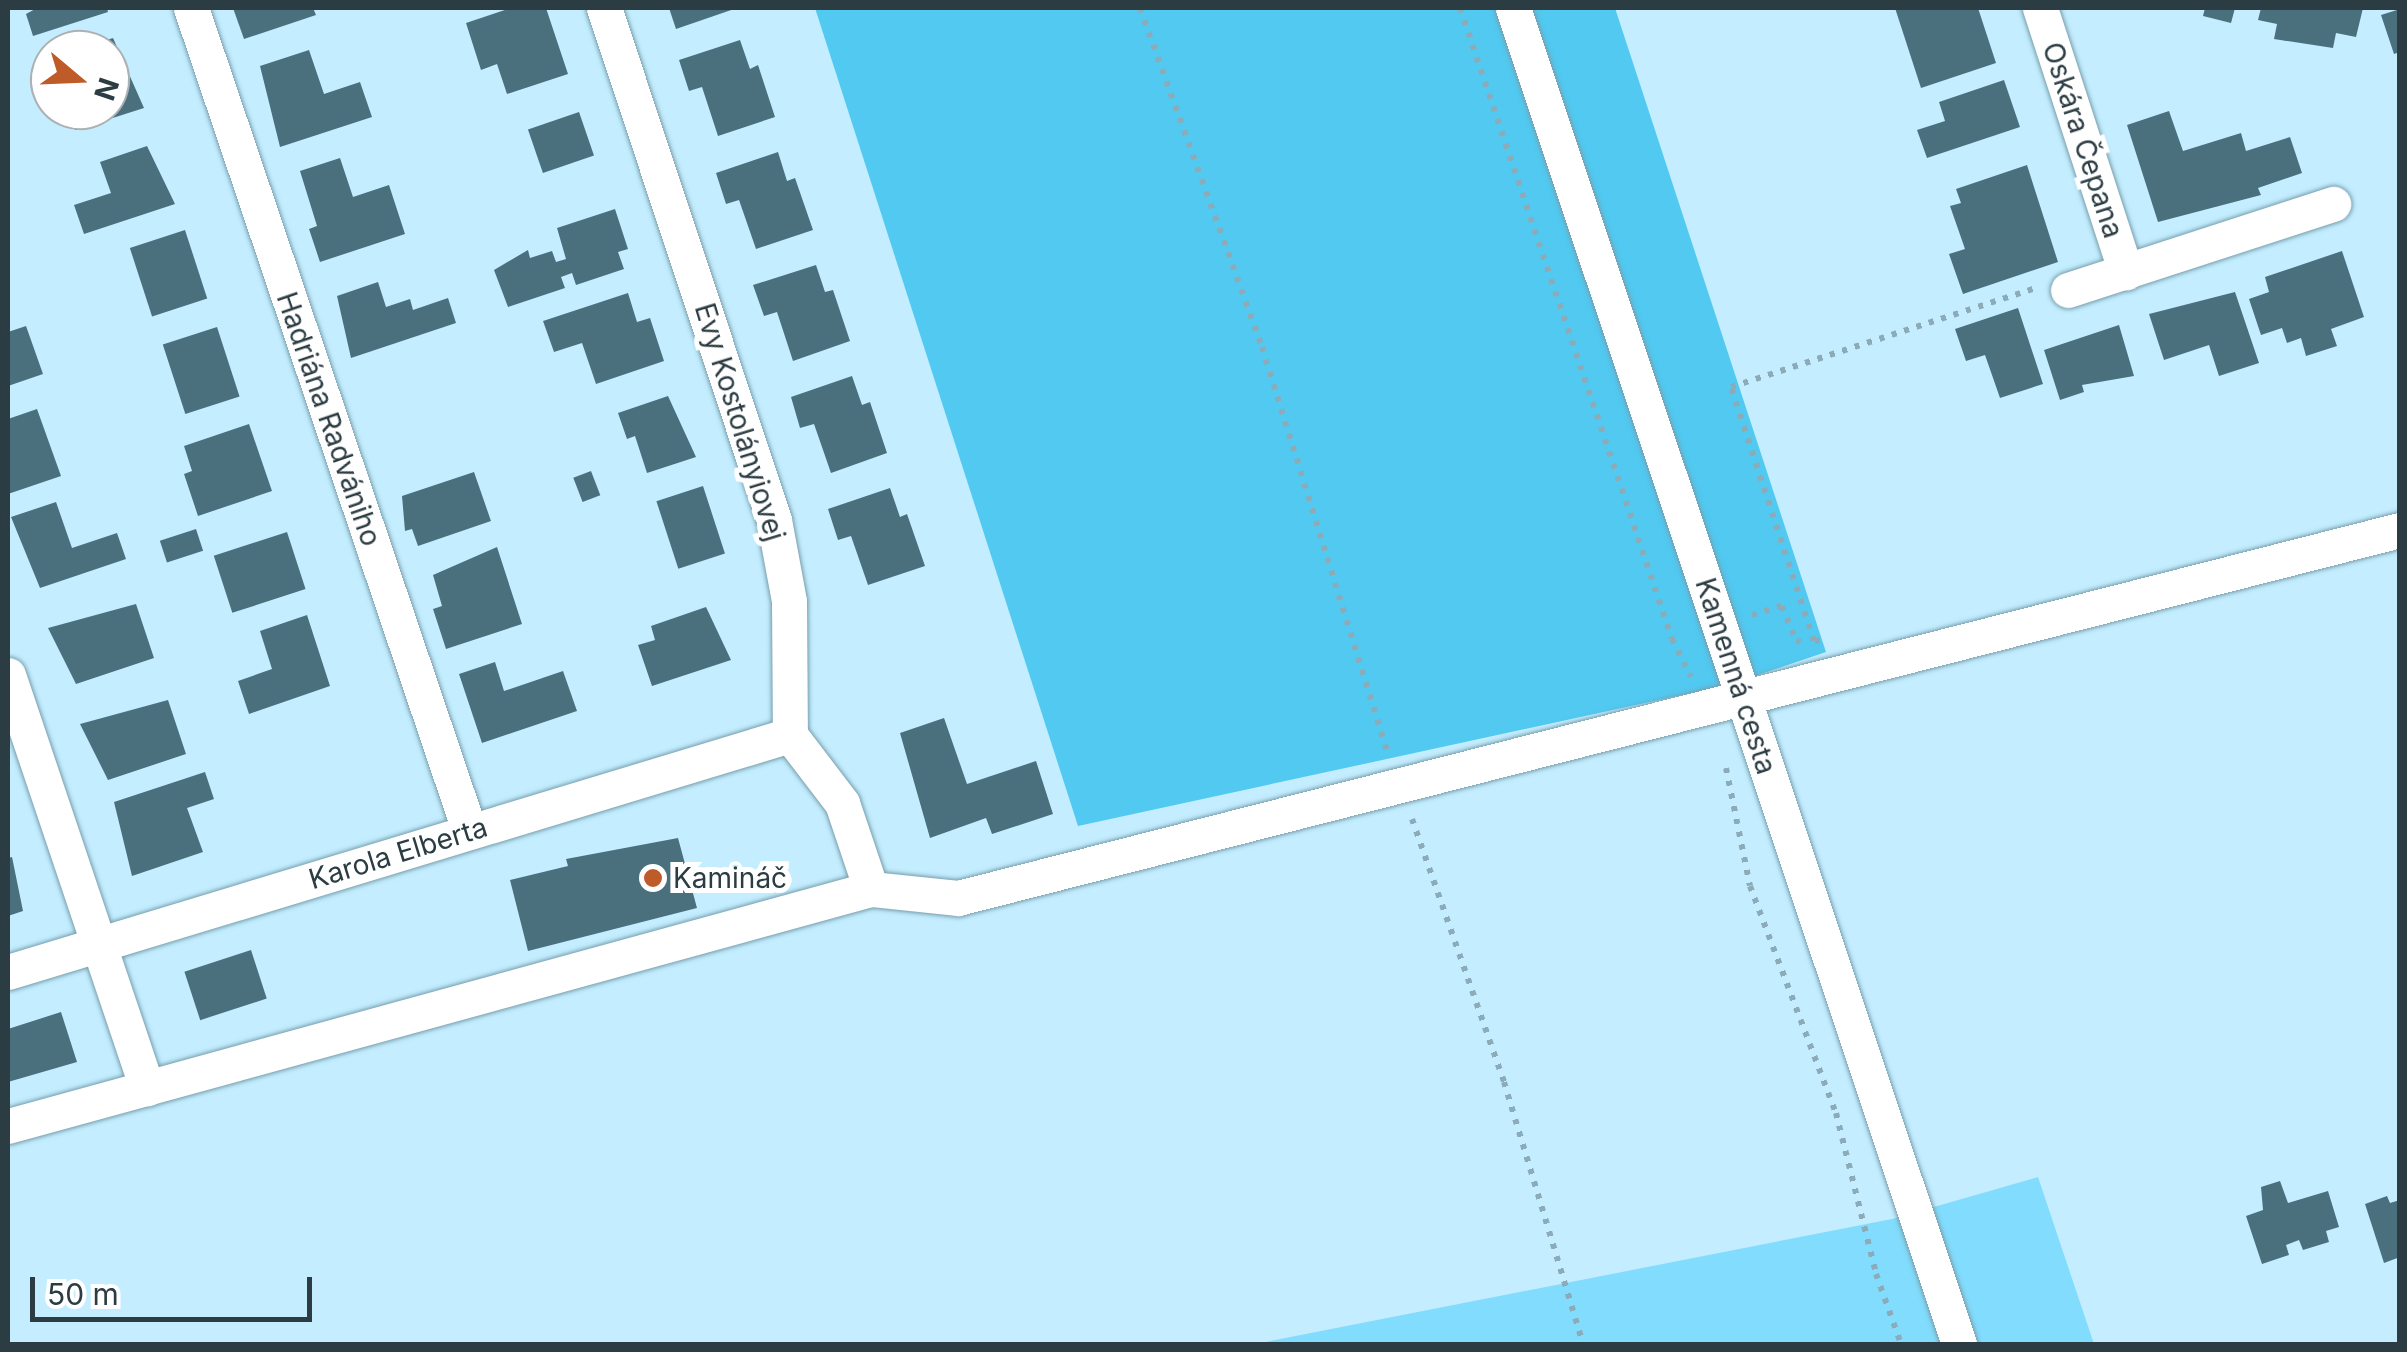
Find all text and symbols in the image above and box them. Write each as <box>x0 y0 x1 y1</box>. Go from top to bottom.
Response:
north arrow <box>30 30 130 130</box>
street label: Oskára Čepana <box>2036 38 2130 242</box>
text: N <box>87 73 126 105</box>
street label: Hadriána Radvániho <box>270 288 388 550</box>
street label: Evy Kostolányiovej <box>688 299 792 545</box>
street label: Kamenná cesta <box>1688 574 1784 778</box>
street label: Karola Elberta <box>305 810 491 896</box>
place label: Kamináč <box>673 861 787 895</box>
marker: Kamináč <box>642 867 664 889</box>
scale bar <box>35 1257 318 1319</box>
text: 50 m <box>47 1276 119 1312</box>

